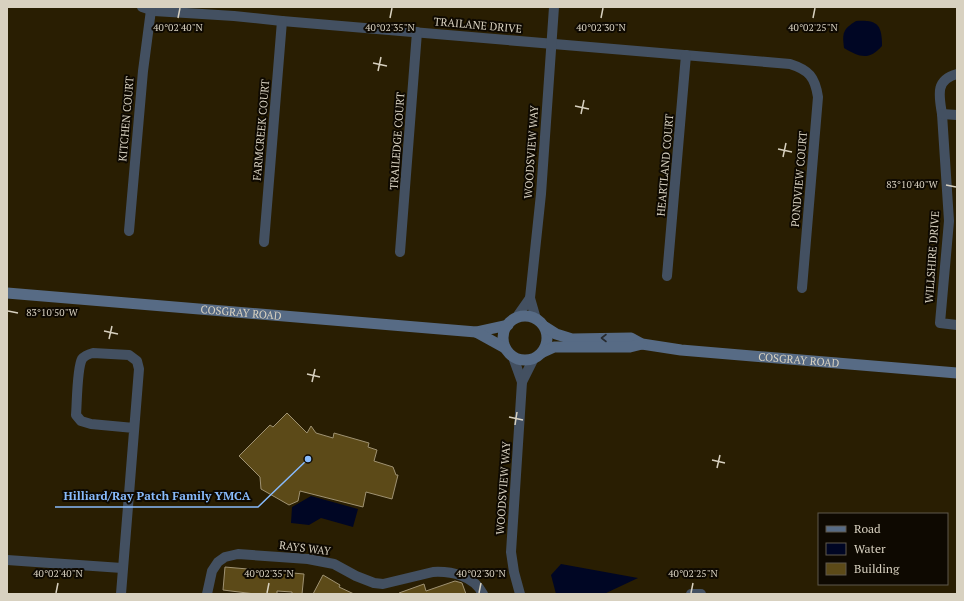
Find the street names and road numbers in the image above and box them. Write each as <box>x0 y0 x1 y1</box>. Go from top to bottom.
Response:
street label: TRAILANE DRIVE <box>433 14 523 36</box>
street label: KITCHEN COURT <box>115 76 137 162</box>
street label: FARMCREEK COURT <box>250 79 272 181</box>
street label: TRAILEDGE COURT <box>387 92 407 190</box>
street label: WOODSVIEW WAY <box>521 104 541 199</box>
street label: HEARTLAND COURT <box>654 113 676 217</box>
street label: PONDVIEW COURT <box>788 130 810 228</box>
street label: WILLSHIRE DRIVE <box>922 210 942 304</box>
street label: COSGRAY ROAD <box>200 302 282 323</box>
street label: COSGRAY ROAD <box>758 349 840 370</box>
street label: WOODSVIEW WAY <box>493 440 513 535</box>
street label: RAYS WAY <box>278 538 333 558</box>

